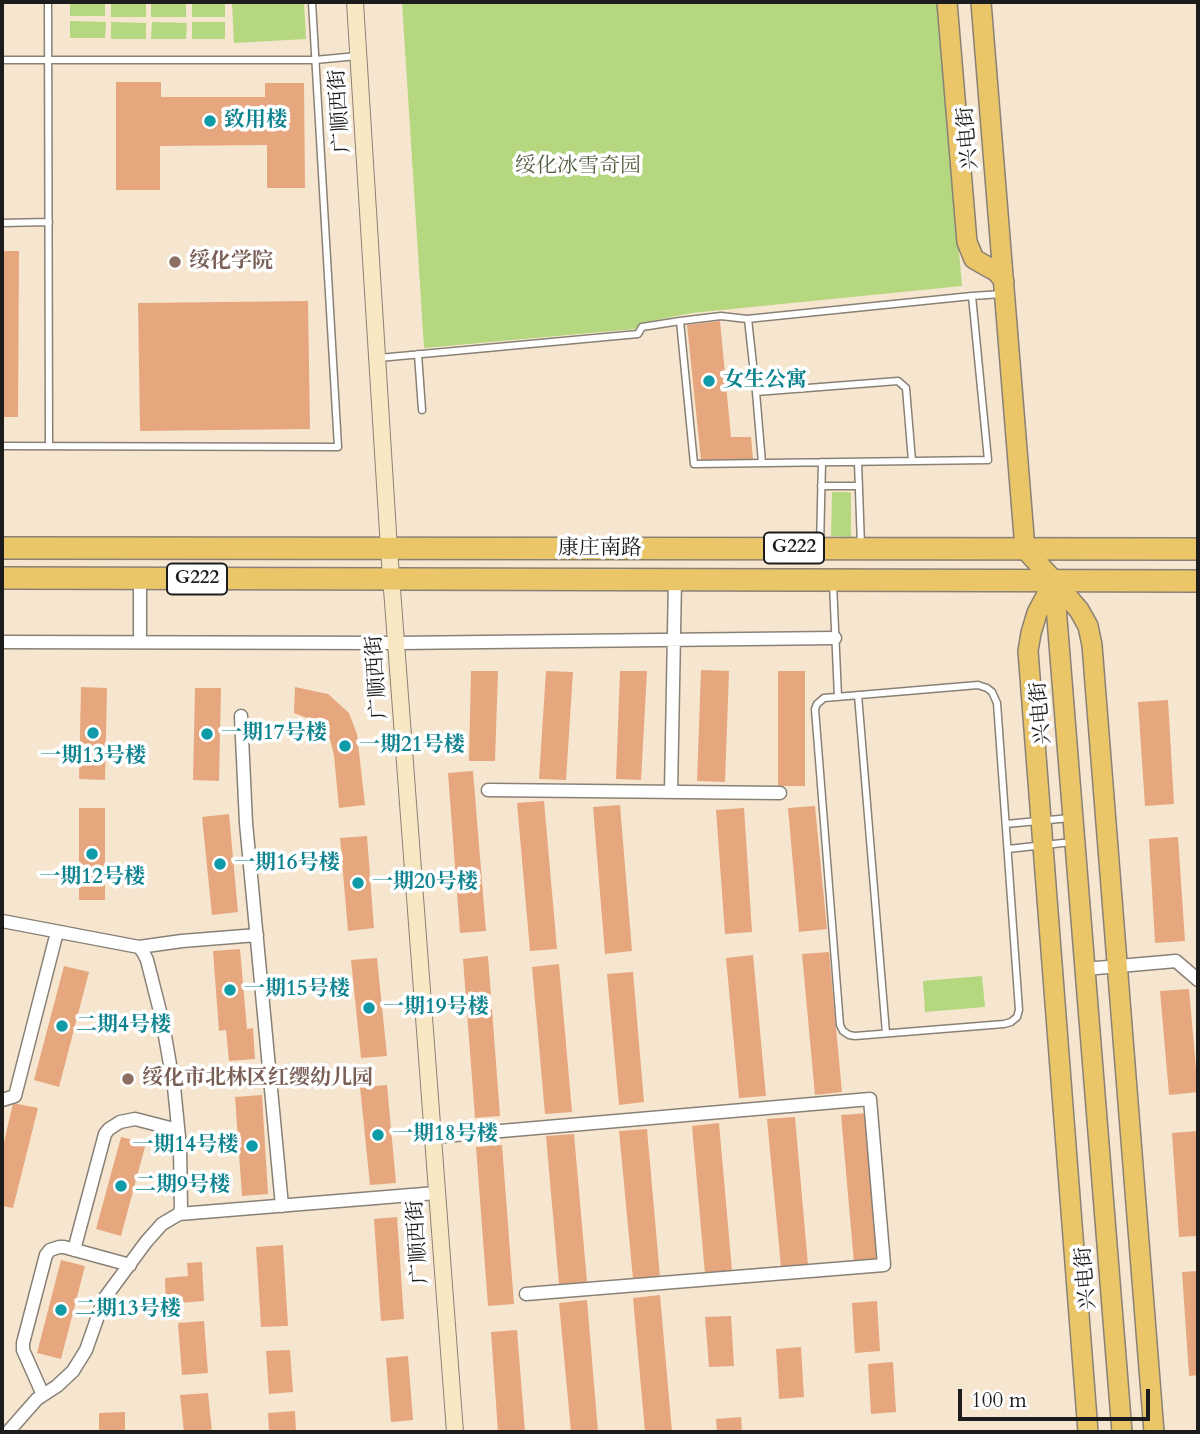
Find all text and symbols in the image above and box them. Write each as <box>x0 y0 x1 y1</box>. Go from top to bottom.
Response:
street label: 广顺西街 <box>326 68 356 154</box>
street label: 兴电街 <box>954 106 984 170</box>
place label: 致用楼 <box>224 108 287 134</box>
marker: 致用楼 <box>202 113 218 129</box>
park label: 绥化冰雪奇园 <box>515 154 641 180</box>
place label: 绥化学院 <box>189 249 273 275</box>
marker: 绥化学院 <box>167 254 183 270</box>
place label: 女生公寓 <box>723 368 807 394</box>
marker: 女生公寓 <box>701 373 717 389</box>
road number: G222 <box>764 533 824 564</box>
street label: 康庄南路 <box>558 536 642 562</box>
road number: G222 <box>167 564 227 594</box>
street label: 广顺西街 <box>363 634 393 720</box>
street label: 兴电街 <box>1027 681 1057 745</box>
place label: 一期17号楼 <box>221 721 327 747</box>
marker: 一期13号楼 <box>85 725 101 741</box>
marker: 一期17号楼 <box>199 726 215 742</box>
place label: 一期21号楼 <box>359 733 465 759</box>
marker: 一期21号楼 <box>337 738 353 754</box>
place label: 一期13号楼 <box>40 744 146 770</box>
marker: 一期12号楼 <box>84 846 100 862</box>
place label: 一期16号楼 <box>234 851 340 877</box>
marker: 一期16号楼 <box>212 856 228 872</box>
place label: 一期12号楼 <box>39 865 145 891</box>
place label: 一期20号楼 <box>372 870 478 896</box>
marker: 一期20号楼 <box>350 875 366 891</box>
place label: 一期15号楼 <box>244 977 350 1003</box>
marker: 一期15号楼 <box>222 982 238 998</box>
place label: 一期19号楼 <box>383 995 489 1021</box>
marker: 一期19号楼 <box>361 1000 377 1016</box>
place label: 二期4号楼 <box>76 1013 171 1039</box>
marker: 二期4号楼 <box>54 1018 70 1034</box>
place label: 绥化市北林区红缨幼儿园 <box>142 1066 373 1092</box>
marker: 绥化市北林区红缨幼儿园 <box>120 1071 136 1087</box>
place label: 一期18号楼 <box>392 1122 498 1148</box>
marker: 一期18号楼 <box>370 1127 386 1143</box>
place label: 一期14号楼 <box>132 1133 238 1159</box>
marker: 一期14号楼 <box>244 1138 260 1154</box>
place label: 二期9号楼 <box>135 1173 230 1199</box>
marker: 二期9号楼 <box>113 1178 129 1194</box>
street label: 广顺西街 <box>404 1199 434 1285</box>
street label: 兴电街 <box>1072 1246 1102 1310</box>
place label: 二期13号楼 <box>75 1297 181 1323</box>
marker: 二期13号楼 <box>53 1302 69 1318</box>
scale bar <box>962 1374 1154 1418</box>
text: 100 m <box>971 1386 1027 1415</box>

